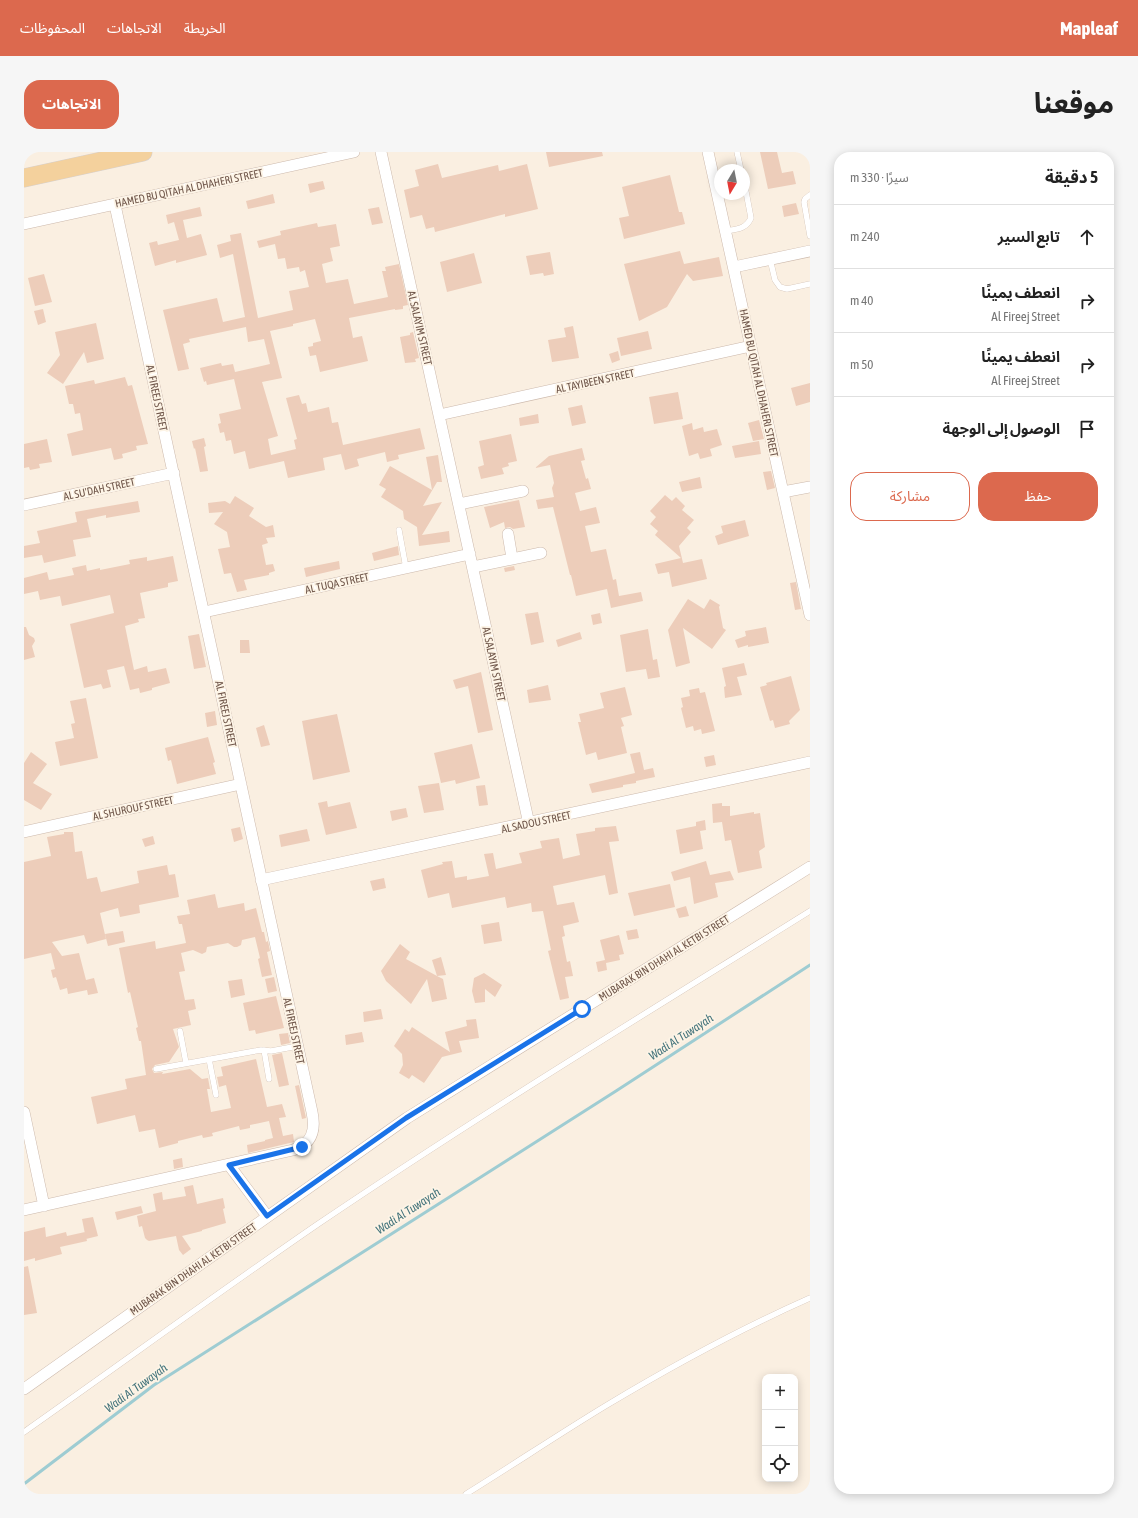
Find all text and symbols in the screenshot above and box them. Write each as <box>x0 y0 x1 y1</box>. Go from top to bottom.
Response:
text: Mapleaf <box>1060 17 1118 39</box>
text: المحفوظات <box>20 20 85 36</box>
text: الاتجاهات <box>107 20 162 36</box>
text: الخريطة <box>184 20 226 36</box>
button: الاتجاهات <box>24 80 119 129</box>
text: موقعنا <box>1034 87 1114 119</box>
north arrow <box>714 164 750 200</box>
street label: HAMED BU QITAH AL DHAHERI STREET <box>114 166 264 210</box>
text: 5 دقيقة <box>1045 167 1098 187</box>
text: سيرًا · 330 m <box>850 170 909 185</box>
icon: ahead <box>1076 226 1098 248</box>
text: تابع السير <box>998 228 1060 245</box>
text: 240 m <box>850 229 880 244</box>
text: انعطف يمينًا <box>981 284 1060 301</box>
street label: AL SALAYIM STREET <box>406 290 434 367</box>
icon: right <box>1076 290 1098 312</box>
text: 40 m <box>850 293 873 308</box>
street label: HAMED BU QITAH AL DHAHERI STREET <box>737 308 781 458</box>
text: Al Fireej Street <box>991 309 1060 324</box>
text: انعطف يمينًا <box>981 348 1060 365</box>
icon: right <box>1076 354 1098 376</box>
text: 50 m <box>850 357 873 372</box>
street label: AL FIREEJ STREET <box>144 364 170 432</box>
street label: AL TAYIBEEN STREET <box>555 367 635 395</box>
text: Al Fireej Street <box>991 373 1060 388</box>
icon: arrive <box>1076 418 1098 440</box>
text: الوصول إلى الوجهة <box>943 420 1060 437</box>
button: مشاركة <box>850 472 970 521</box>
button: حفظ <box>978 472 1098 521</box>
street label: AL SU'DAH STREET <box>62 476 136 502</box>
street label: AL TUQA STREET <box>304 570 370 596</box>
street label: AL SALAYIM STREET <box>480 626 508 703</box>
street label: AL FIREEJ STREET <box>213 680 239 748</box>
street label: AL SHUROUF STREET <box>92 794 175 822</box>
street label: AL SADOU STREET <box>500 809 572 835</box>
street label: MUBARAK BIN DHAHI AL KETBI STREET <box>597 913 732 1003</box>
street label: AL FIREEJ STREET <box>281 997 307 1065</box>
route start <box>573 1000 591 1018</box>
water label: Wadi Al Tuwayah <box>646 1011 716 1063</box>
route end <box>293 1138 311 1156</box>
water label: Wadi Al Tuwayah <box>373 1185 443 1237</box>
street label: MUBARAK BIN DHAHI AL KETBI STREET <box>127 1221 259 1317</box>
water label: Wadi Al Tuwayah <box>102 1360 170 1415</box>
map controls <box>762 1374 798 1482</box>
button: + <box>762 1374 798 1410</box>
button: − <box>762 1410 798 1446</box>
button: locate <box>762 1446 798 1482</box>

